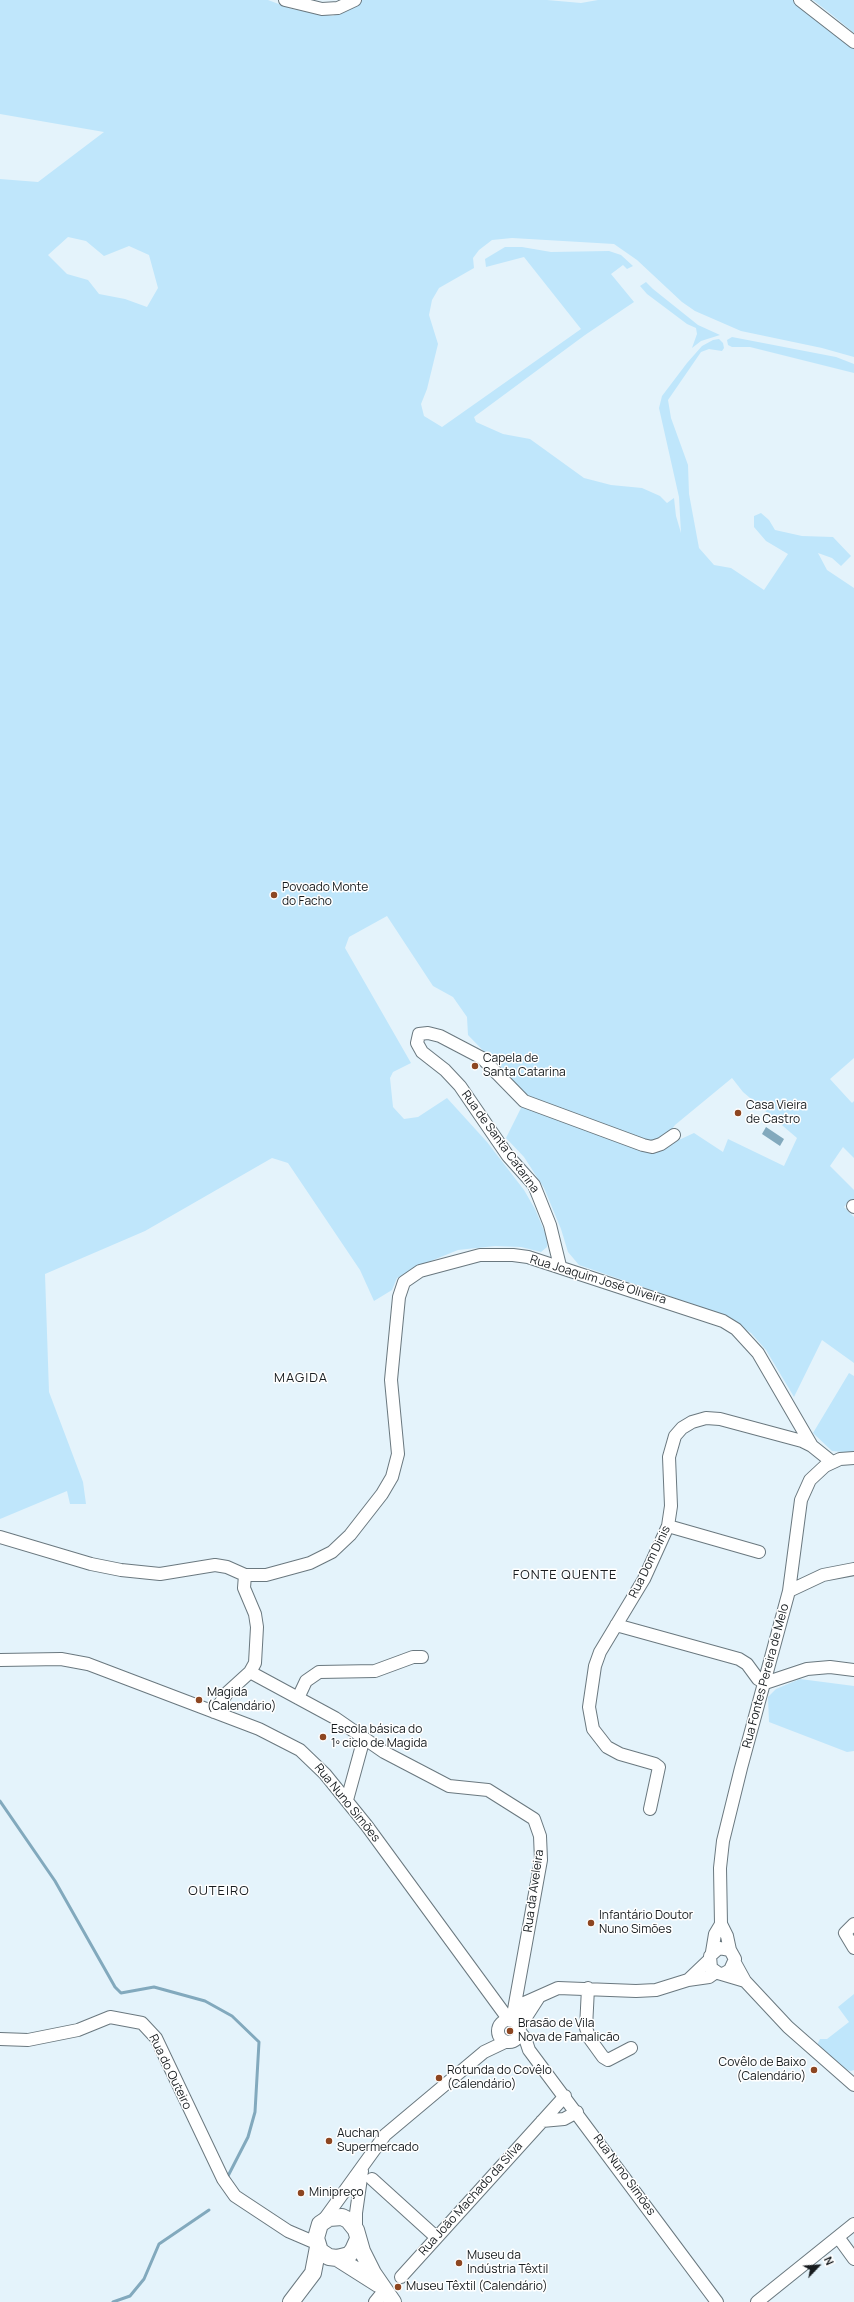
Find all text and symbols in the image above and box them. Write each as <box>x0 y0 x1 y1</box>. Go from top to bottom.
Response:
place label: Povoado Monte do Facho <box>282 881 368 909</box>
marker: Povoado Monte do Facho <box>269 890 279 900</box>
place label: Capela de Santa Catarina <box>483 1052 566 1080</box>
marker: Capela de Santa Catarina <box>470 1061 480 1071</box>
street label: Rua de Santa Catarina <box>458 1088 542 1196</box>
place label: Casa Vieira de Castro <box>746 1099 807 1127</box>
marker: Casa Vieira de Castro <box>733 1108 743 1118</box>
street label: Rua Joaquim José Oliveira <box>528 1252 668 1308</box>
district label: MAGIDA <box>274 1370 328 1386</box>
street label: Rua Dom Dinis <box>626 1524 674 1600</box>
district label: FONTE QUENTE <box>513 1567 617 1583</box>
street label: Rua Fontes Pereira de Melo <box>740 1602 792 1750</box>
place label: Magida (Calendário) <box>207 1686 276 1714</box>
marker: Magida (Calendário) <box>194 1695 204 1705</box>
place label: Escola básica do 1º ciclo de Magida <box>331 1723 427 1751</box>
marker: Escola básica do 1º ciclo de Magida <box>318 1732 328 1742</box>
street label: Rua Nuno Simões <box>311 1761 383 1845</box>
street label: Rua da Aveleira <box>521 1849 547 1933</box>
district label: OUTEIRO <box>188 1883 250 1899</box>
place label: Infantário Doutor Nuno Simões <box>599 1909 693 1937</box>
marker: Infantário Doutor Nuno Simões <box>586 1918 596 1928</box>
place label: Brasão de Vila Nova de Famalicão <box>518 2017 620 2045</box>
marker: Brasão de Vila Nova de Famalicão <box>505 2026 515 2036</box>
street label: Rua do Outeiro <box>146 2032 194 2112</box>
place label: Covêlo de Baixo (Calendário) <box>719 2056 806 2084</box>
place label: Rotunda do Covêlo (Calendário) <box>447 2064 552 2092</box>
marker: Covêlo de Baixo (Calendário) <box>809 2065 819 2075</box>
marker: Rotunda do Covêlo (Calendário) <box>434 2073 444 2083</box>
place label: Auchan Supermercado <box>337 2127 419 2155</box>
street label: Rua Nuno Simões <box>590 2132 658 2218</box>
marker: Auchan Supermercado <box>324 2136 334 2146</box>
street label: Rua João Machado da Silva <box>416 2139 526 2259</box>
place label: Minipreço <box>309 2186 364 2200</box>
marker: Minipreço <box>296 2188 306 2198</box>
north arrow <box>798 2246 838 2286</box>
place label: Museu da Indústria Têxtil <box>467 2249 548 2277</box>
text: N <box>821 2254 838 2267</box>
marker: Museu da Indústria Têxtil <box>454 2258 464 2268</box>
place label: Museu Têxtil (Calendário) <box>406 2280 548 2294</box>
marker: Museu Têxtil (Calendário) <box>393 2282 403 2292</box>

